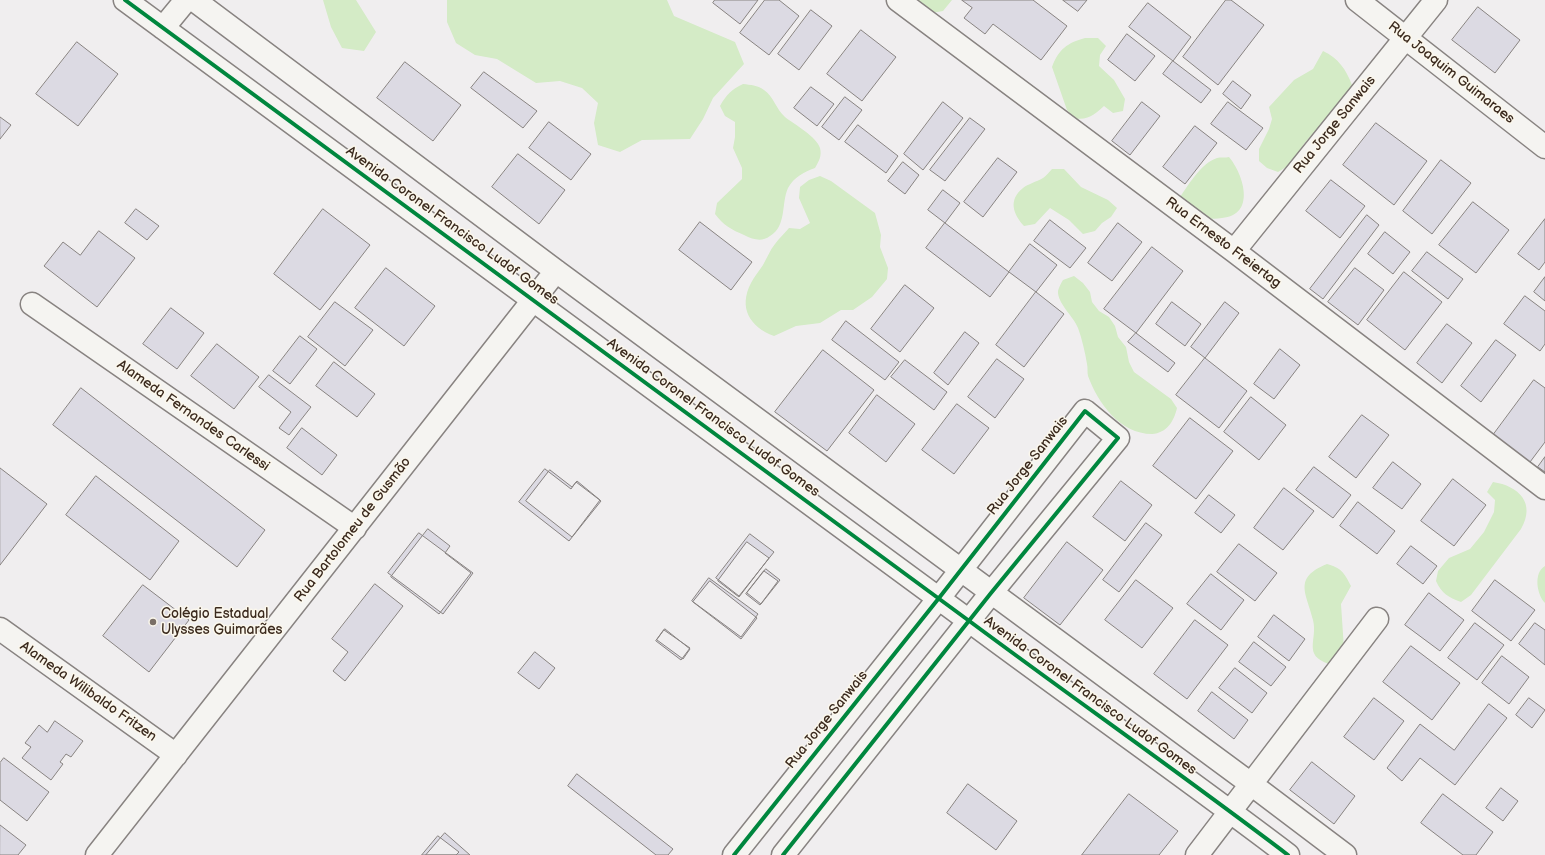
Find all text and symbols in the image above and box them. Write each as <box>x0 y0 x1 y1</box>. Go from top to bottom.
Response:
street label: Rua Joaquim Guimaraes <box>1384 18 1518 128</box>
street label: Rua Jorge Sanwais <box>1290 73 1380 177</box>
street label: Avenida Coronel Francisco Ludof Gomes <box>342 143 562 309</box>
street label: Rua Ernesto Freiertag <box>1162 194 1284 292</box>
street label: Avenida Coronel Francisco Ludof Gomes <box>603 335 823 501</box>
street label: Alameda Fernandes Carlessi <box>113 357 273 475</box>
street label: Rua Jorge Sanwais <box>984 413 1072 519</box>
street label: Rua Bartolomeu de Gusmão <box>291 454 415 606</box>
place label: Colégio Estadual Ulysses Guimarães <box>161 606 283 638</box>
street label: Avenida Coronel Francisco Ludof Gomes <box>980 613 1200 779</box>
marker: Colégio Estadual Ulysses Guimarães <box>148 617 158 627</box>
street label: Alameda Wilibaldo Fritzen <box>16 638 160 746</box>
street label: Rua Jorge Sanwais <box>782 668 872 772</box>

